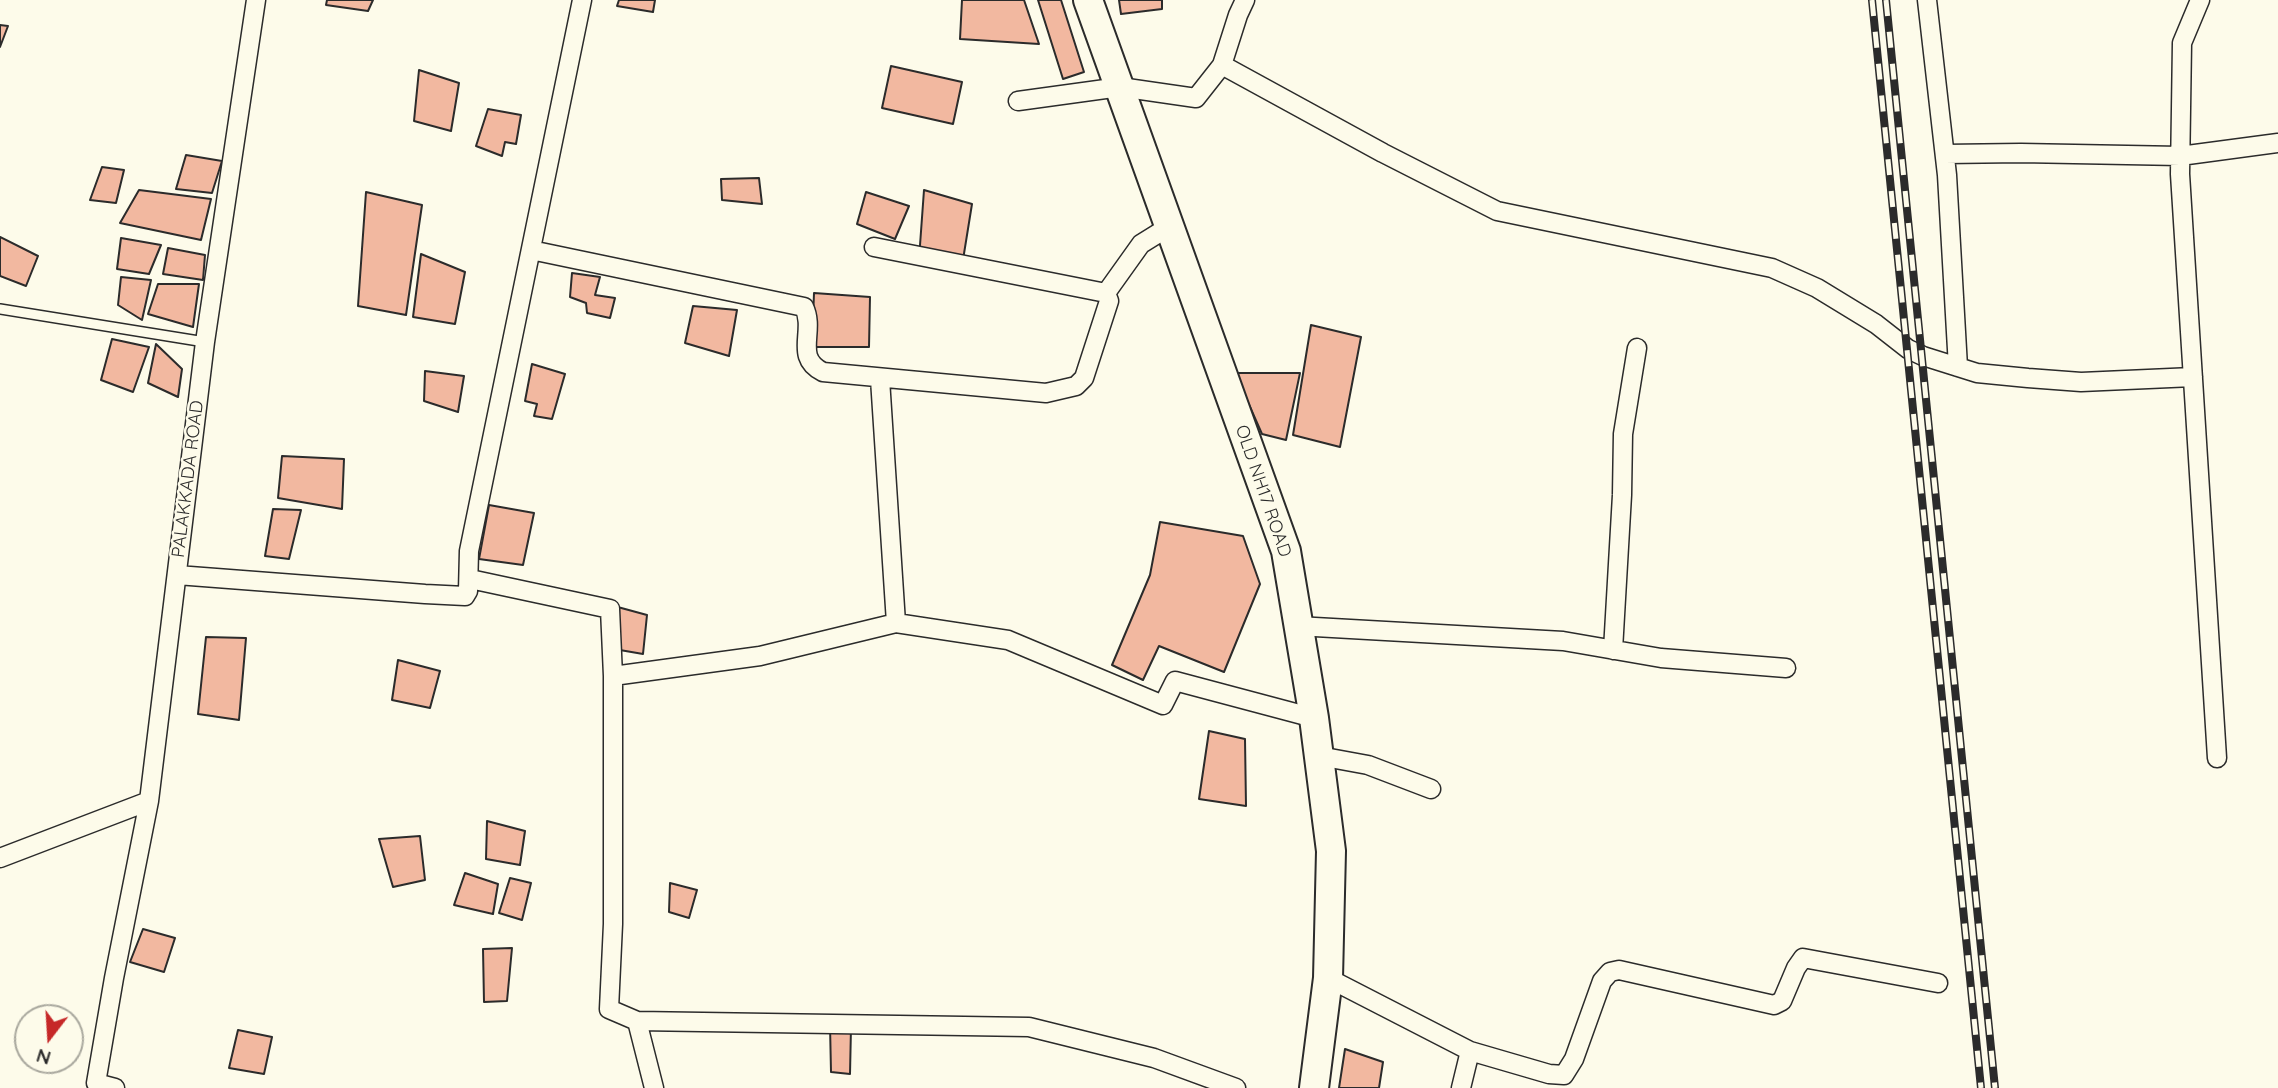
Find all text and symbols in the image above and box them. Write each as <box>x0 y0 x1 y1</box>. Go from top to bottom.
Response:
street label: PALAKKADA ROAD <box>168 399 208 559</box>
street label: OLD NH17 ROAD <box>1230 422 1296 560</box>
north arrow <box>14 1004 84 1074</box>
text: N <box>33 1044 54 1071</box>

